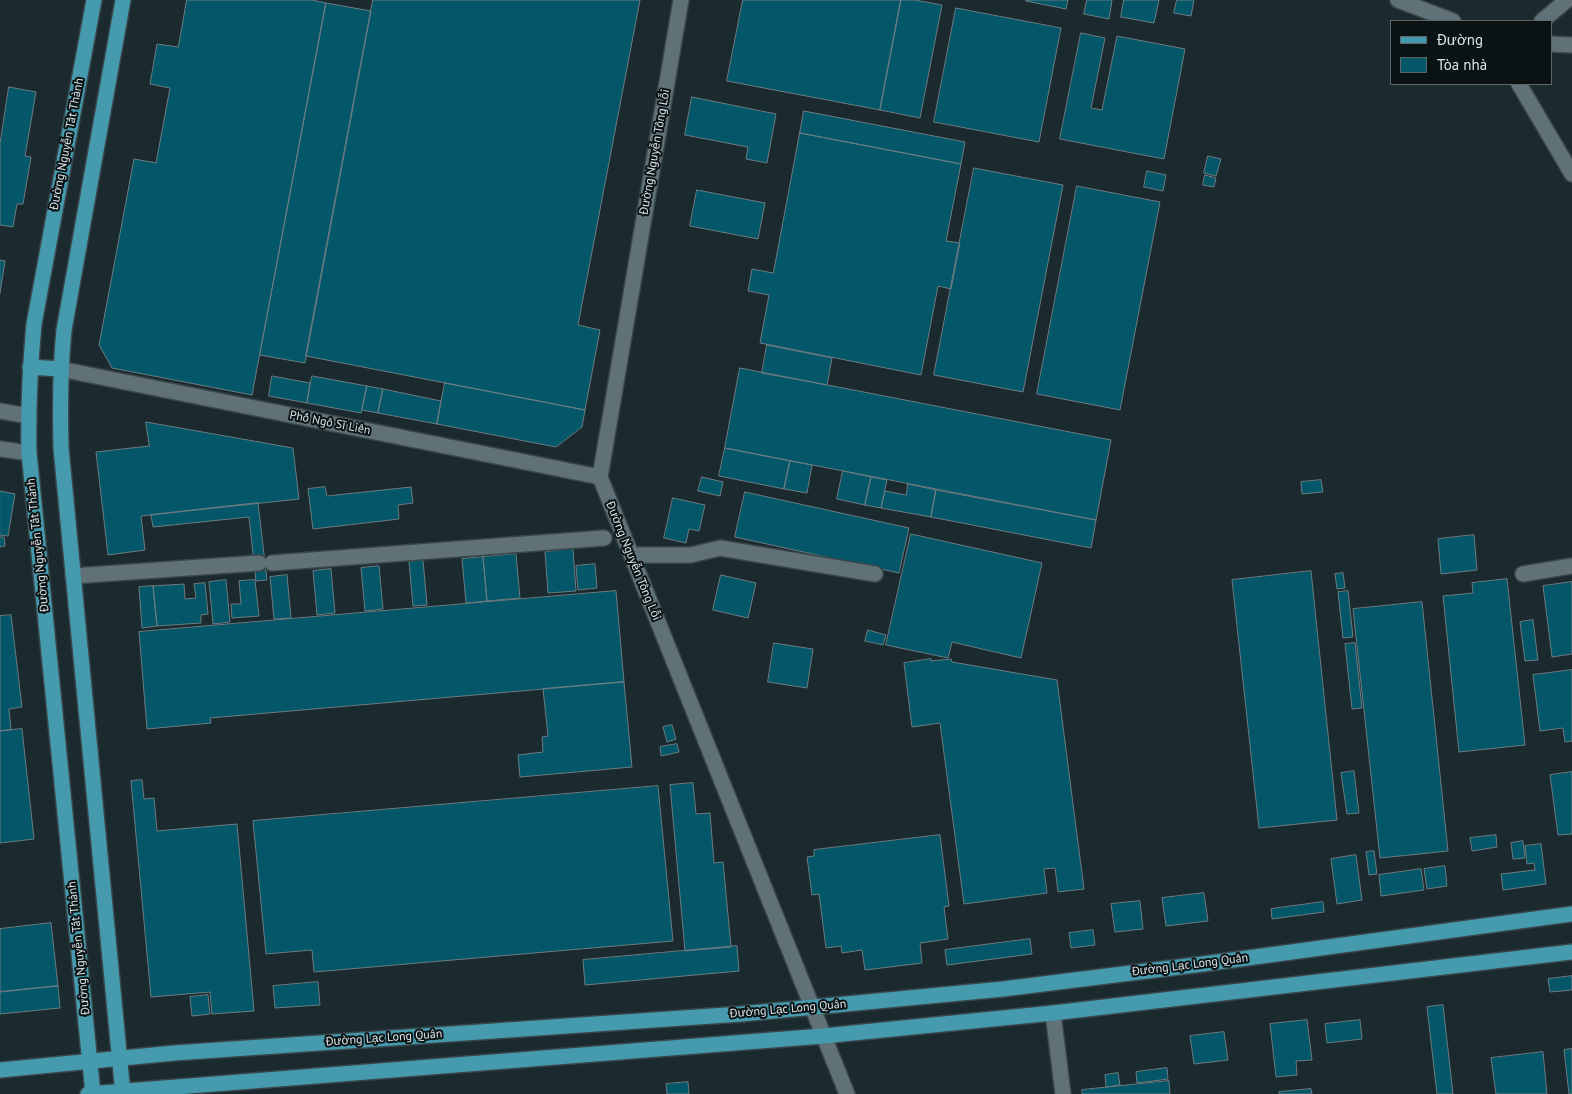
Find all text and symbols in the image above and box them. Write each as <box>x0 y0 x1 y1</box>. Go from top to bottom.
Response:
legend <box>1390 20 1552 85</box>
text: Đường <box>1437 30 1483 49</box>
text: Tòa nhà <box>1437 55 1487 74</box>
street label: Đường Nguyễn Tất Thành <box>47 77 87 211</box>
street label: Đường Nguyễn Tông Lỗi <box>637 88 673 216</box>
street label: Phố Ngô Sĩ Liên <box>288 408 372 438</box>
street label: Đường Nguyễn Tất Thành <box>24 477 52 613</box>
street label: Đường Nguyễn Tông Lỗi <box>602 499 664 623</box>
street label: Đường Nguyễn Tất Thành <box>65 880 93 1016</box>
street label: Đường Lạc Long Quân <box>1131 951 1249 979</box>
street label: Đường Lạc Long Quân <box>729 997 847 1021</box>
street label: Đường Lạc Long Quân <box>325 1027 443 1049</box>

